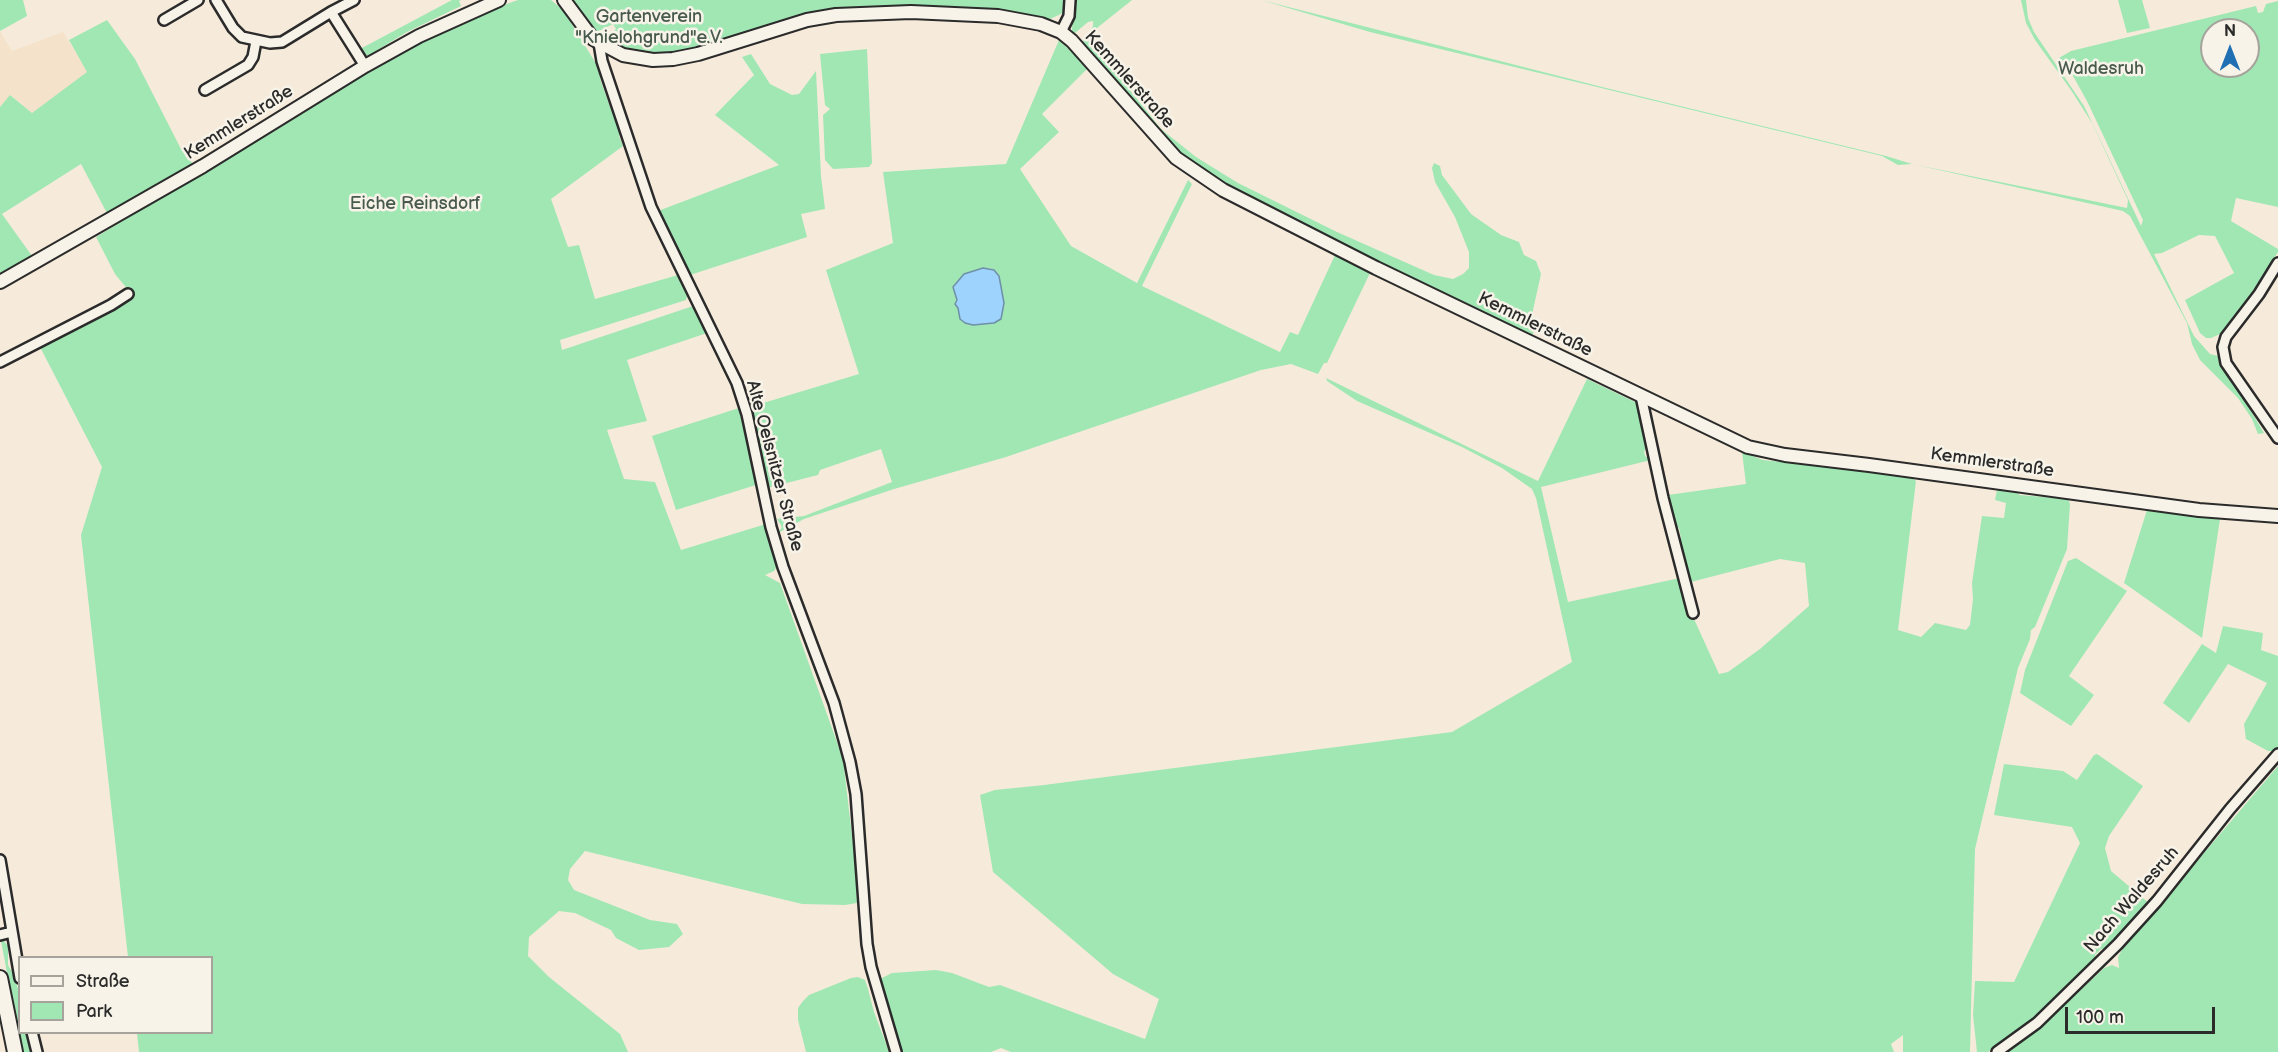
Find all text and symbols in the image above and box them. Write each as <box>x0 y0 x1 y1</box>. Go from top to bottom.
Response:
park label: Gartenverein "Knielohgrund"e.V. <box>575 6 723 48</box>
north arrow <box>2200 18 2260 78</box>
text: N <box>2224 22 2236 41</box>
street label: Kemmlerstraße <box>1079 27 1179 133</box>
park label: Waldesruh <box>2058 58 2144 80</box>
street label: Kemmlerstraße <box>181 81 297 165</box>
park label: Eiche Reinsdorf <box>350 193 480 215</box>
street label: Kemmlerstraße <box>1474 288 1596 362</box>
street label: Alte Oelsnitzer Straße <box>741 378 807 554</box>
street label: Kemmlerstraße <box>1929 444 2055 482</box>
street label: Nach Waldesruh <box>2080 842 2184 958</box>
legend <box>18 956 213 1034</box>
text: Straße <box>76 971 129 992</box>
scale bar <box>2068 995 2218 1033</box>
text: Park <box>76 1001 112 1022</box>
text: 100 m <box>2076 1007 2124 1028</box>

